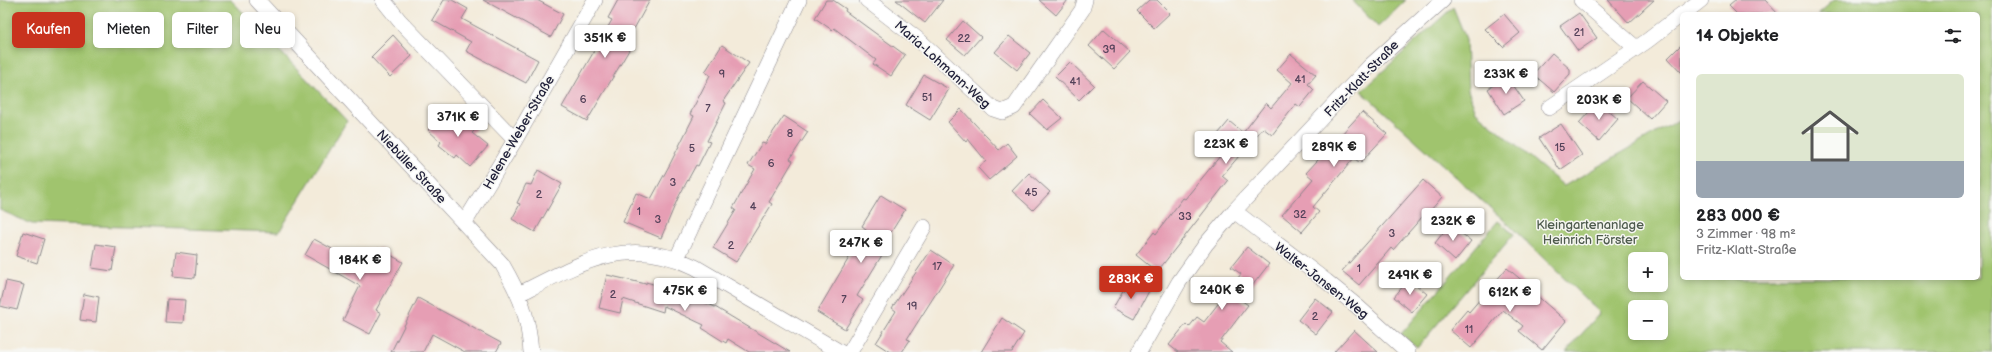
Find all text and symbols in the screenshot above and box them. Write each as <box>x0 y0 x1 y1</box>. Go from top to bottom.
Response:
chip: Kaufen <box>12 12 85 48</box>
chip: Mieten <box>93 12 164 48</box>
chip: Filter <box>172 12 232 48</box>
chip: Neu <box>240 12 295 48</box>
street label: Maria-Lohmann-Weg <box>891 17 994 112</box>
pin: 351K € <box>572 25 638 59</box>
icon: filters <box>1942 25 1964 47</box>
house number: 21 <box>1574 26 1584 39</box>
text: 14 Objekte <box>1696 26 1779 46</box>
text: 351K € <box>584 30 626 46</box>
house number: 22 <box>958 32 971 45</box>
street label: Fritz-Klatt-Straße <box>1321 37 1403 120</box>
house number: 39 <box>1102 43 1116 56</box>
pin: 233K € <box>1473 61 1539 95</box>
text: 233K € <box>1484 66 1528 82</box>
house number: 9 <box>719 68 725 81</box>
street label: Helene-Weber-Straße <box>480 73 558 192</box>
house number: 41 <box>1295 73 1305 86</box>
house number: 41 <box>1070 75 1080 88</box>
pin: 203K € <box>1566 87 1632 121</box>
house number: 51 <box>922 91 932 104</box>
text: 203K € <box>1576 92 1622 108</box>
house number: 6 <box>580 93 587 106</box>
icon: home <box>1794 100 1866 172</box>
house number: 7 <box>705 102 711 115</box>
pin: 371K € <box>425 104 491 138</box>
text: 371K € <box>437 109 479 125</box>
street label: Niebüller Straße <box>373 126 450 207</box>
house number: 8 <box>787 127 793 140</box>
pin: 223K € <box>1193 131 1259 165</box>
pin: 289K € <box>1301 134 1367 168</box>
text: 223K € <box>1204 136 1249 152</box>
text: 289K € <box>1311 139 1357 155</box>
house number: 15 <box>1555 141 1565 154</box>
house number: 5 <box>689 142 695 155</box>
house number: 6 <box>768 157 775 170</box>
house number: 3 <box>670 176 677 189</box>
house number: 45 <box>1024 186 1038 199</box>
house number: 2 <box>536 188 543 201</box>
house number: 4 <box>750 200 757 213</box>
house number: 1 <box>637 205 641 218</box>
text: 283 000 € <box>1696 206 1780 226</box>
house number: 32 <box>1293 208 1307 221</box>
pin: 232K € <box>1420 208 1486 242</box>
house number: 33 <box>1178 210 1192 223</box>
house number: 3 <box>655 213 662 226</box>
text: 232K € <box>1431 213 1476 229</box>
park label: Kleingartenanlage Heinrich Förster <box>1536 217 1644 248</box>
text: 3 Zimmer · 98 m² <box>1696 226 1796 242</box>
house number: 3 <box>1389 227 1396 240</box>
pin: 247K € <box>828 230 894 264</box>
text: 247K € <box>839 235 883 251</box>
house number: 2 <box>728 239 735 252</box>
street label: Walter-Jansen-Weg <box>1271 239 1372 323</box>
text: Fritz-Klatt-Straße <box>1696 242 1796 258</box>
pin: 184K € <box>327 247 393 281</box>
text: 184K € <box>338 252 382 268</box>
map controls <box>1628 252 1668 340</box>
button: + <box>1628 252 1668 292</box>
house number: 17 <box>932 260 942 273</box>
house number: 1 <box>1357 262 1361 275</box>
pin: 249K € <box>1377 262 1443 296</box>
pin: 283K € <box>1098 266 1164 300</box>
text: 249K € <box>1388 267 1432 283</box>
text: 283K € <box>1108 271 1154 287</box>
pin: 240K € <box>1189 277 1255 311</box>
pin: 475K € <box>652 278 718 312</box>
pin: 612K € <box>1477 279 1543 313</box>
text: 240K € <box>1199 282 1245 298</box>
text: 475K € <box>663 283 707 299</box>
text: 612K € <box>1488 284 1532 300</box>
house number: 2 <box>610 288 617 301</box>
house number: 7 <box>841 293 847 306</box>
house number: 19 <box>907 300 917 313</box>
button: − <box>1628 300 1668 340</box>
house number: 2 <box>1312 310 1319 323</box>
house number: 11 <box>1465 323 1473 336</box>

